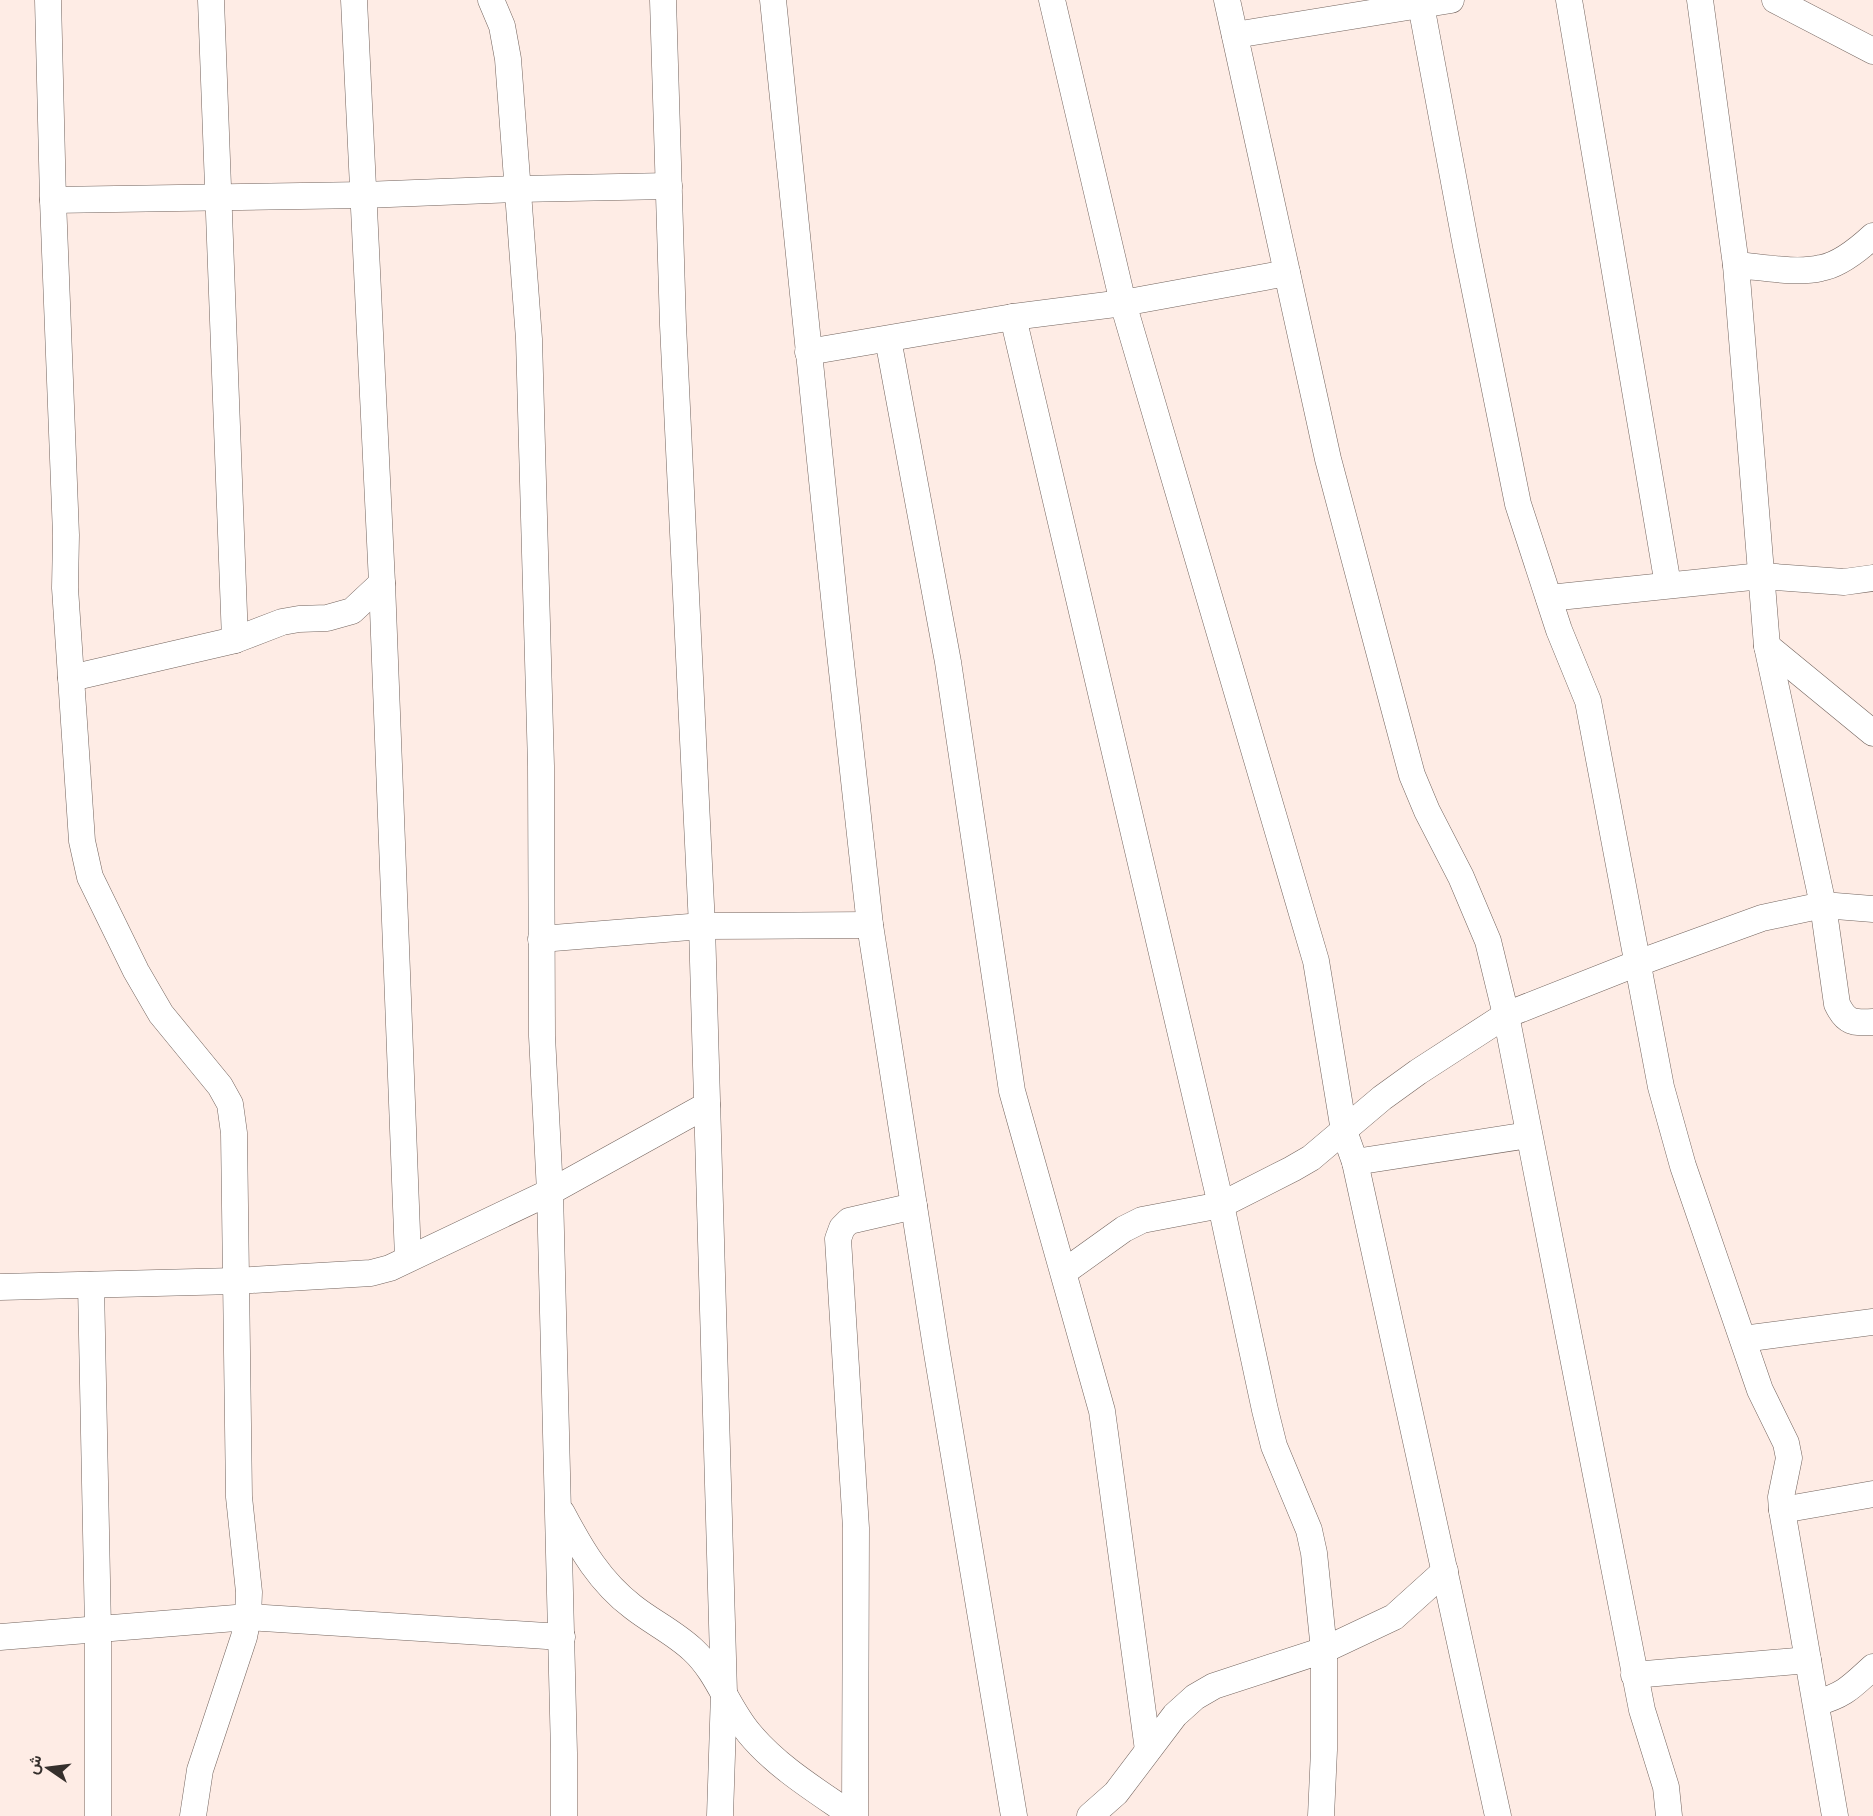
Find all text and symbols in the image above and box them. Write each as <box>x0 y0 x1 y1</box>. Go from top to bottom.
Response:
north arrow <box>18 1738 78 1798</box>
text: ش <box>21 1753 45 1776</box>

